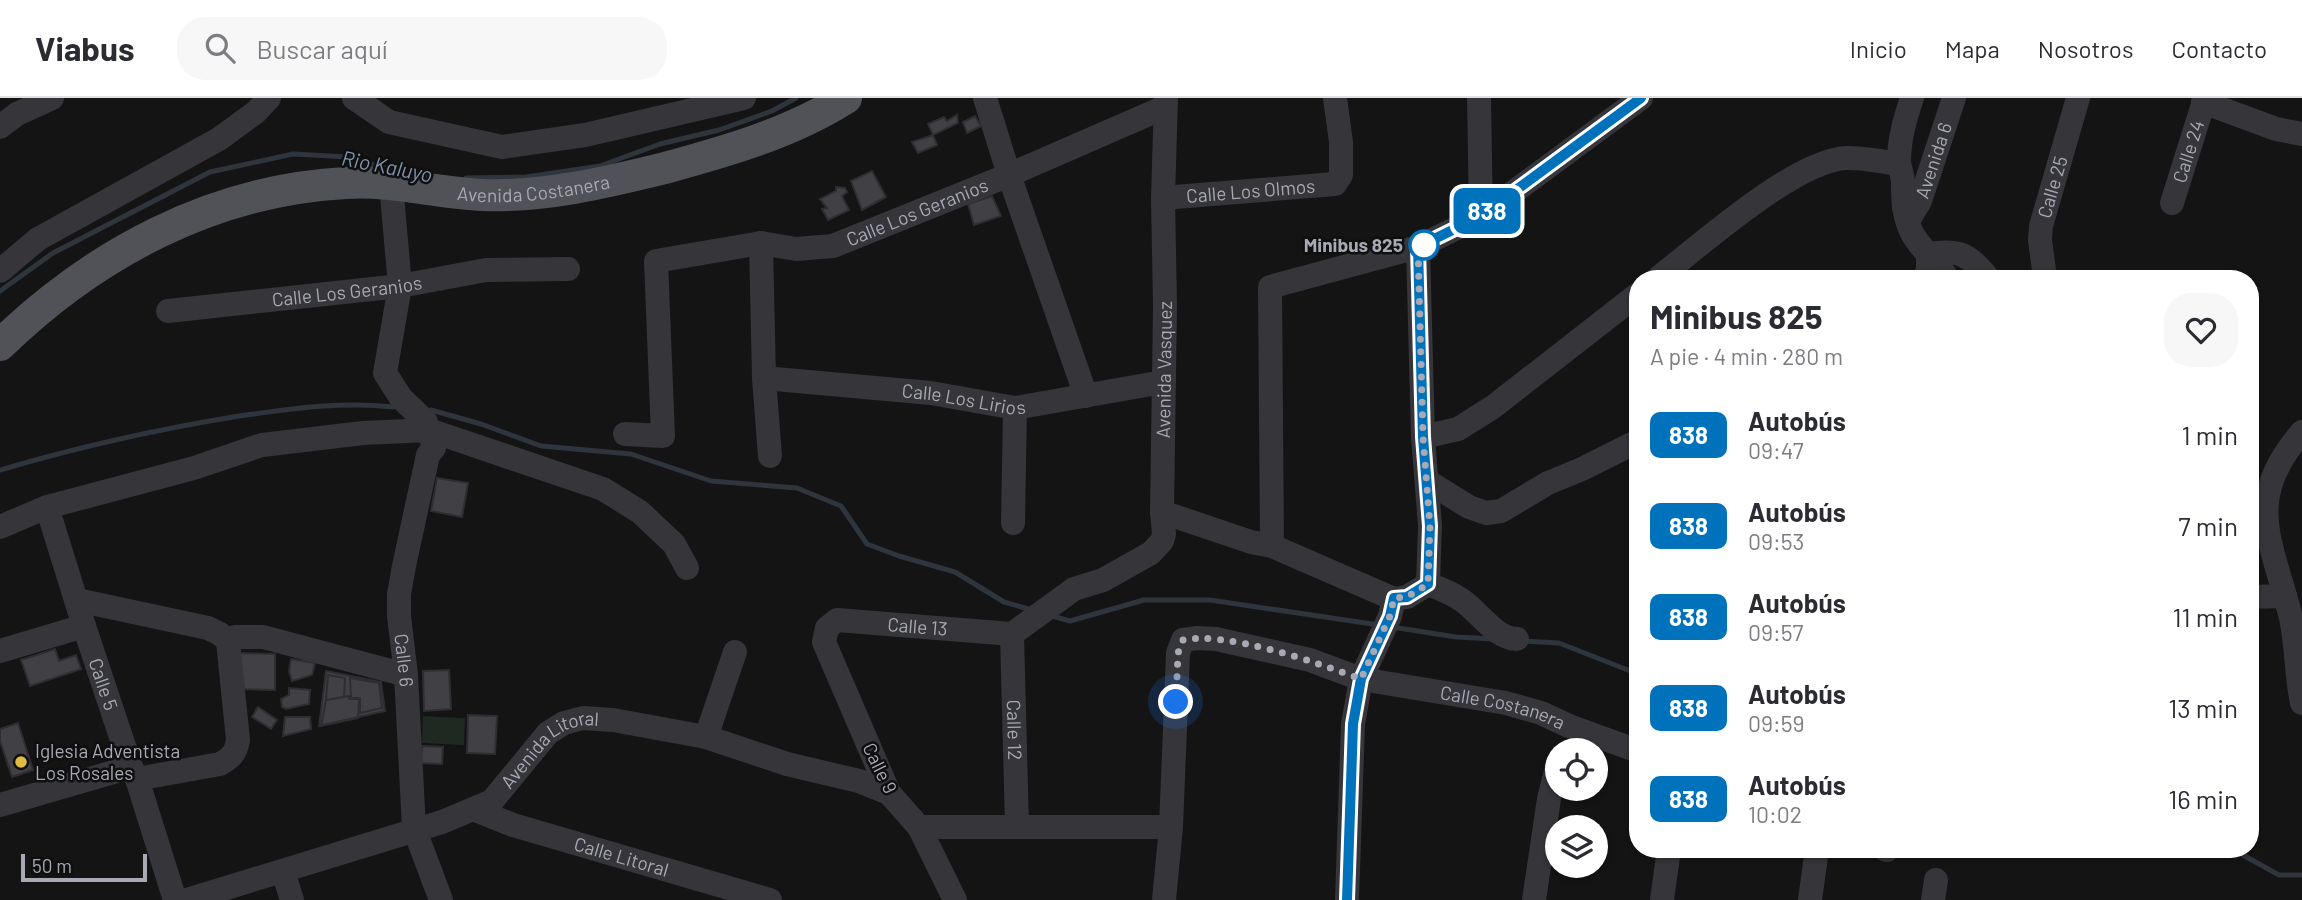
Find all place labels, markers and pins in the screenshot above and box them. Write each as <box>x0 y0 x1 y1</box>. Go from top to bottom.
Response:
marker: Minibus 825 <box>1409 230 1439 260</box>
place label: Minibus 825 <box>1304 233 1403 256</box>
place label: Iglesia Adventista Los Rosales <box>35 739 180 784</box>
marker: Iglesia Adventista Los Rosales <box>13 754 29 770</box>

